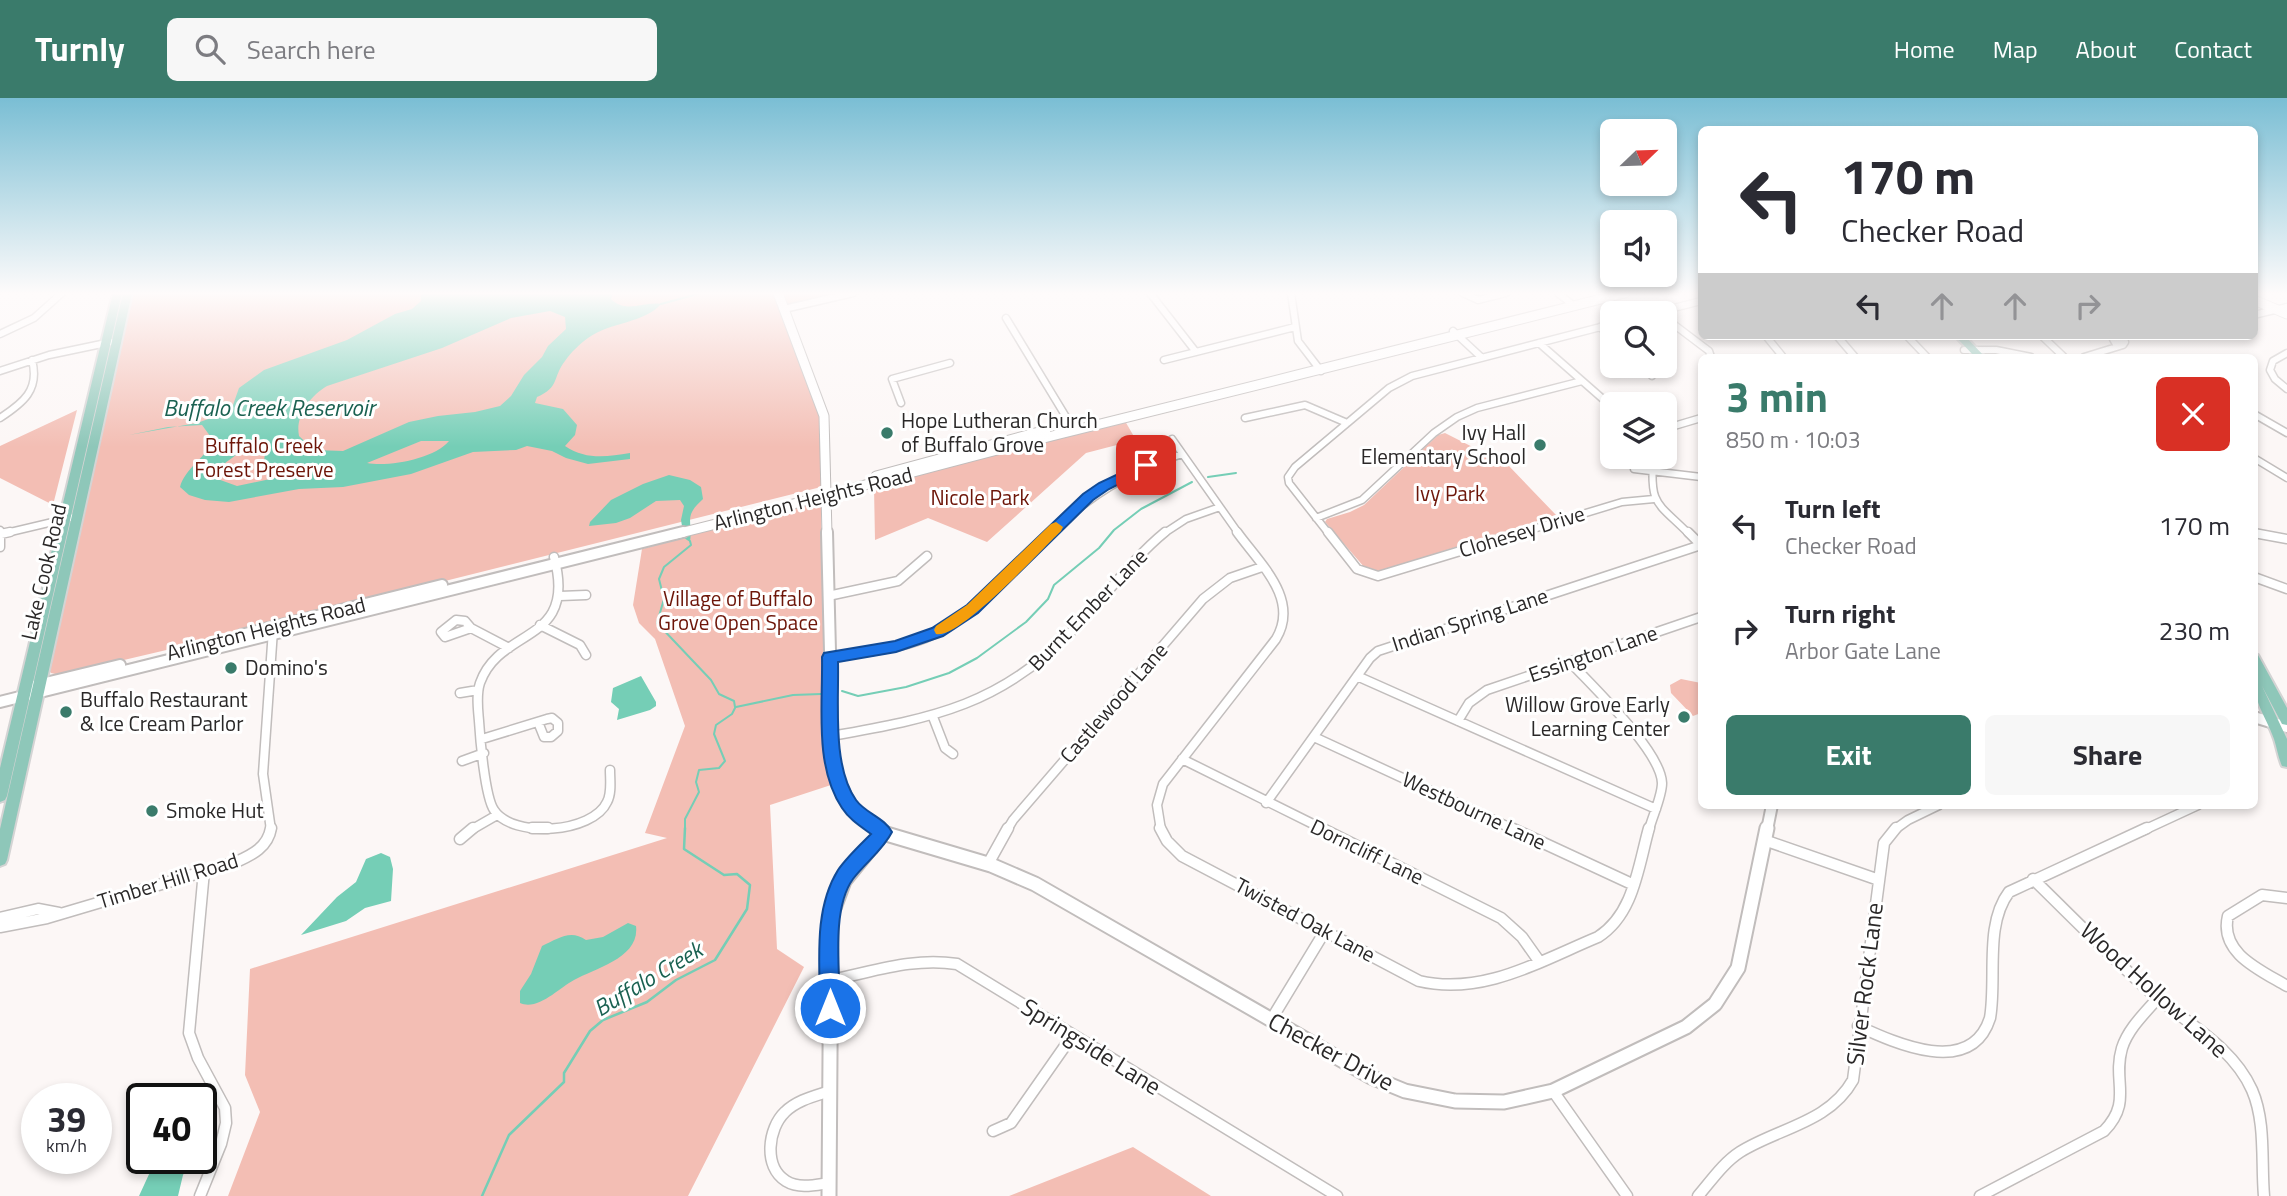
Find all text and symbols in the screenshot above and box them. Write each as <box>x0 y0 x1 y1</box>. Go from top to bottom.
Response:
search box <box>167 18 657 81</box>
text: Turnly <box>35 24 125 74</box>
icon: search <box>191 30 229 68</box>
text: Search here <box>247 30 376 69</box>
text: Home <box>1894 31 1955 67</box>
text: Map <box>1993 31 2038 67</box>
text: About <box>2076 31 2136 67</box>
text: Contact <box>2174 31 2252 67</box>
north arrow <box>1600 119 1676 196</box>
map controls <box>1600 119 1677 469</box>
text: 170 m <box>1841 138 1975 213</box>
icon: left <box>1726 154 1817 245</box>
text: Checker Road <box>1841 206 2024 254</box>
button: sound <box>1600 210 1677 287</box>
icon: left <box>1850 287 1888 325</box>
icon: ahead <box>1923 287 1961 325</box>
icon: ahead <box>1996 287 2034 325</box>
icon: right <box>2069 287 2107 325</box>
button: search <box>1600 301 1677 378</box>
text: 3 min <box>1726 364 1828 428</box>
button: close <box>2156 377 2230 451</box>
water label: Buffalo Creek Reservoir <box>163 390 377 425</box>
button: layers <box>1600 392 1677 469</box>
place label: Hope Lutheran Church of Buffalo Grove <box>901 404 1098 460</box>
place label: Ivy Hall Elementary School <box>1361 416 1526 472</box>
text: 850 m · 10:03 <box>1726 422 1861 457</box>
marker: Hope Lutheran Church of Buffalo Grove <box>879 425 895 441</box>
park label: Buffalo Creek Forest Preserve <box>194 429 334 485</box>
pin <box>1116 435 1176 495</box>
marker: Ivy Hall Elementary School <box>1532 437 1548 453</box>
icon: arrive <box>1127 446 1165 484</box>
street label: Arlington Heights Road <box>710 458 916 538</box>
park label: Ivy Park <box>1415 477 1485 509</box>
park label: Nicole Park <box>930 481 1030 513</box>
text: Turn left <box>1785 489 1880 528</box>
street label: Clohesey Drive <box>1455 497 1589 565</box>
street label: Lake Cook Road <box>12 500 74 643</box>
text: 170 m <box>2159 506 2230 545</box>
icon: left <box>1726 507 1764 545</box>
text: Checker Road <box>1785 528 1917 563</box>
street label: Burnt Ember Lane <box>1020 541 1154 678</box>
street label: Indian Spring Lane <box>1388 579 1552 659</box>
park label: Village of Buffalo Grove Open Space <box>658 582 818 638</box>
street label: Arlington Heights Road <box>163 588 369 668</box>
text: Turn right <box>1785 594 1896 633</box>
text: 230 m <box>2159 611 2230 650</box>
icon: right <box>1726 612 1764 650</box>
street label: Essington Lane <box>1524 616 1662 690</box>
text: Arbor Gate Lane <box>1785 633 1941 668</box>
street label: Castlewood Lane <box>1052 635 1175 770</box>
place label: Domino's <box>245 651 328 683</box>
marker: Domino's <box>223 660 239 676</box>
place label: Buffalo Restaurant & Ice Cream Parlor <box>80 683 248 739</box>
place label: Willow Grove Early Learning Center <box>1505 688 1670 744</box>
marker: Buffalo Restaurant & Ice Cream Parlor <box>58 704 74 720</box>
marker: Willow Grove Early Learning Center <box>1676 709 1692 725</box>
button: Exit <box>1726 715 1971 795</box>
button: Share <box>1985 715 2230 795</box>
street label: Westbourne Lane <box>1397 763 1552 857</box>
place label: Smoke Hut <box>166 794 264 826</box>
marker: Smoke Hut <box>144 803 160 819</box>
street label: Dorncliff Lane <box>1305 810 1430 892</box>
street label: Timber Hill Road <box>94 844 242 917</box>
street label: Twisted Oak Lane <box>1229 869 1381 970</box>
street label: Silver Rock Lane <box>1836 900 1892 1067</box>
street label: Wood Hollow Lane <box>2073 913 2237 1066</box>
water label: Buffalo Creek <box>587 931 711 1025</box>
position arrow <box>793 971 867 1045</box>
street label: Springside Lane <box>1014 989 1169 1104</box>
street label: Checker Drive <box>1262 1003 1401 1099</box>
speed limit sign: 40 <box>126 1083 217 1174</box>
text: 39 <box>47 1092 86 1146</box>
text: km/h <box>46 1132 87 1159</box>

